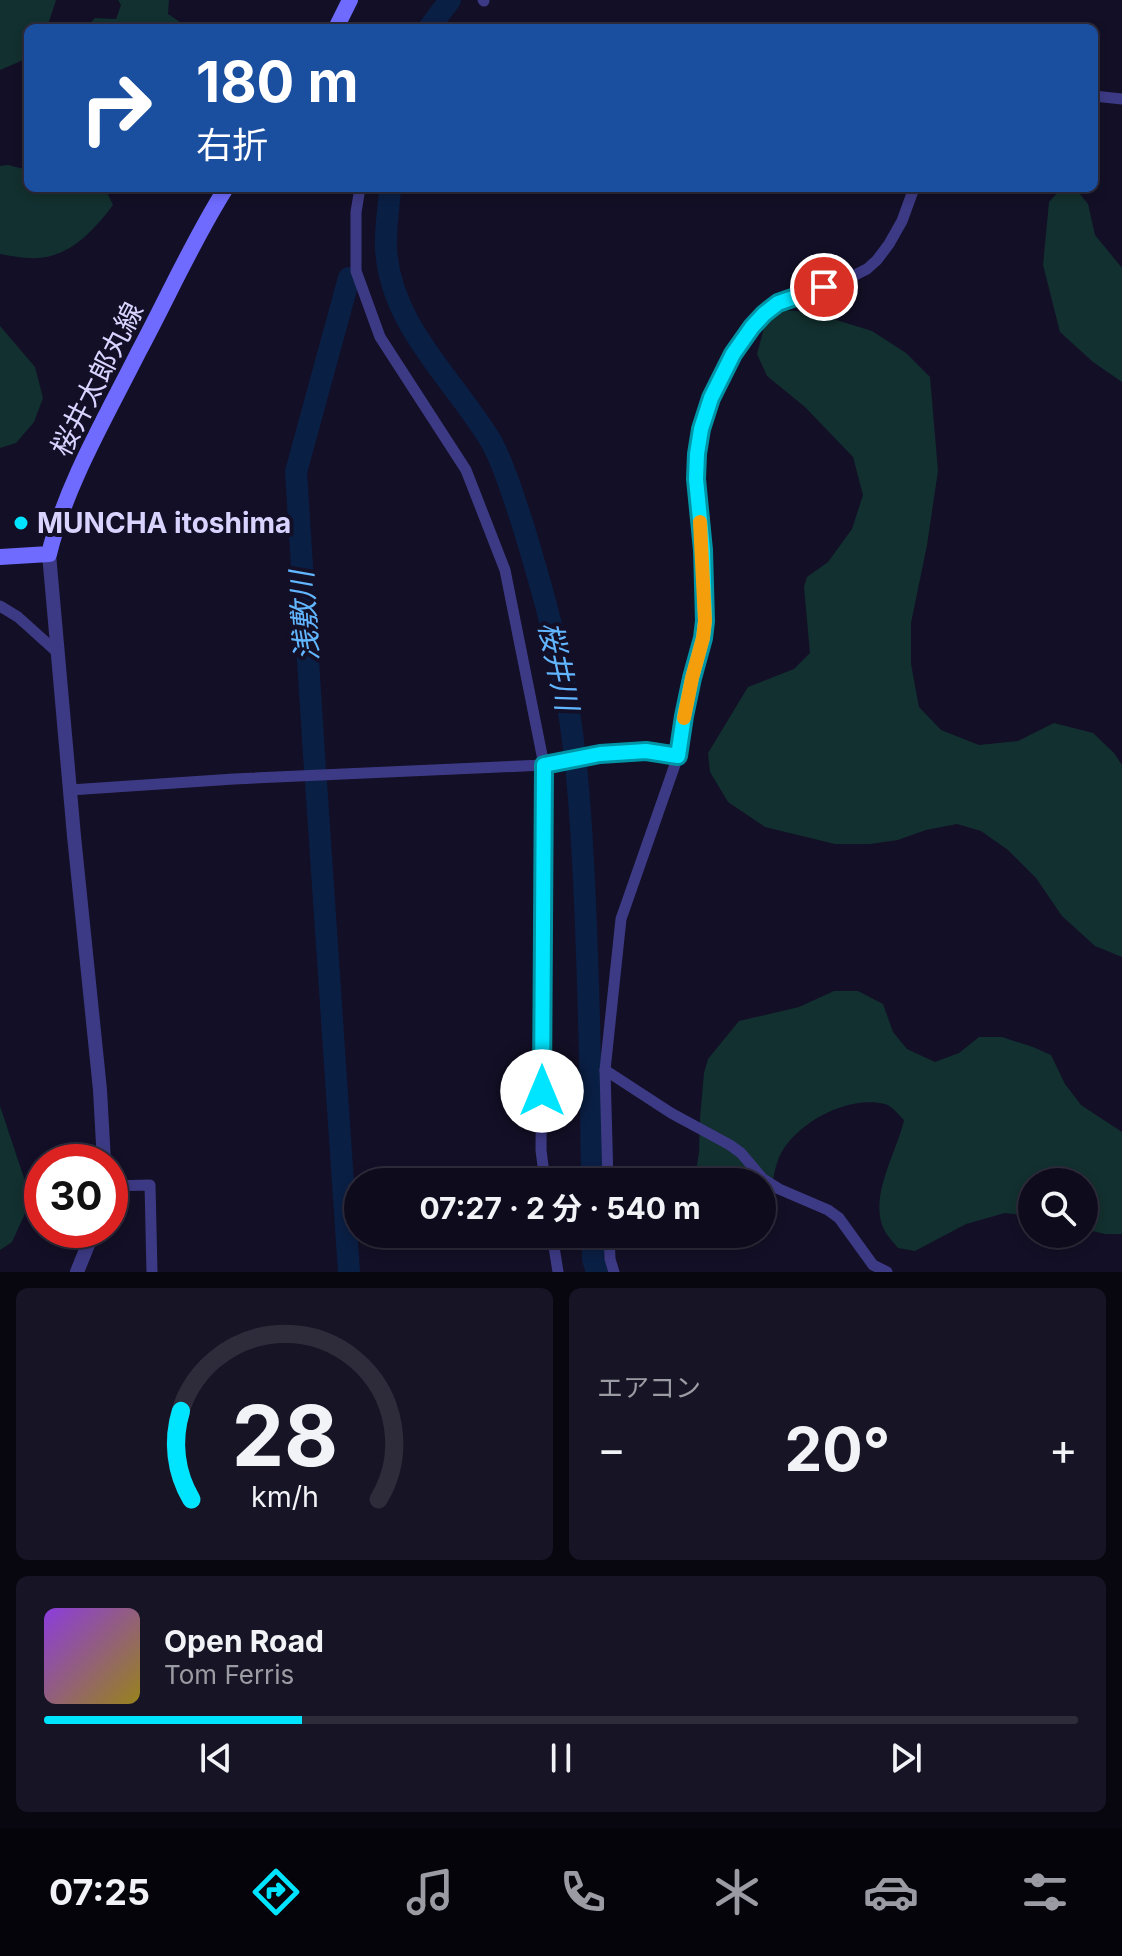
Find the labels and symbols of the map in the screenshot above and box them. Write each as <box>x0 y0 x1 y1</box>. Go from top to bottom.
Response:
pin <box>790 253 858 321</box>
street label: 桜井太郎丸線 <box>44 296 150 462</box>
place label: MUNCHA itoshima <box>37 506 291 540</box>
marker: MUNCHA itoshima <box>12 514 30 532</box>
water label: 浅敷川 <box>283 567 325 662</box>
water label: 桜井川 <box>532 618 587 716</box>
position arrow <box>500 1049 584 1133</box>
speed limit sign: 30 <box>24 1144 128 1248</box>

